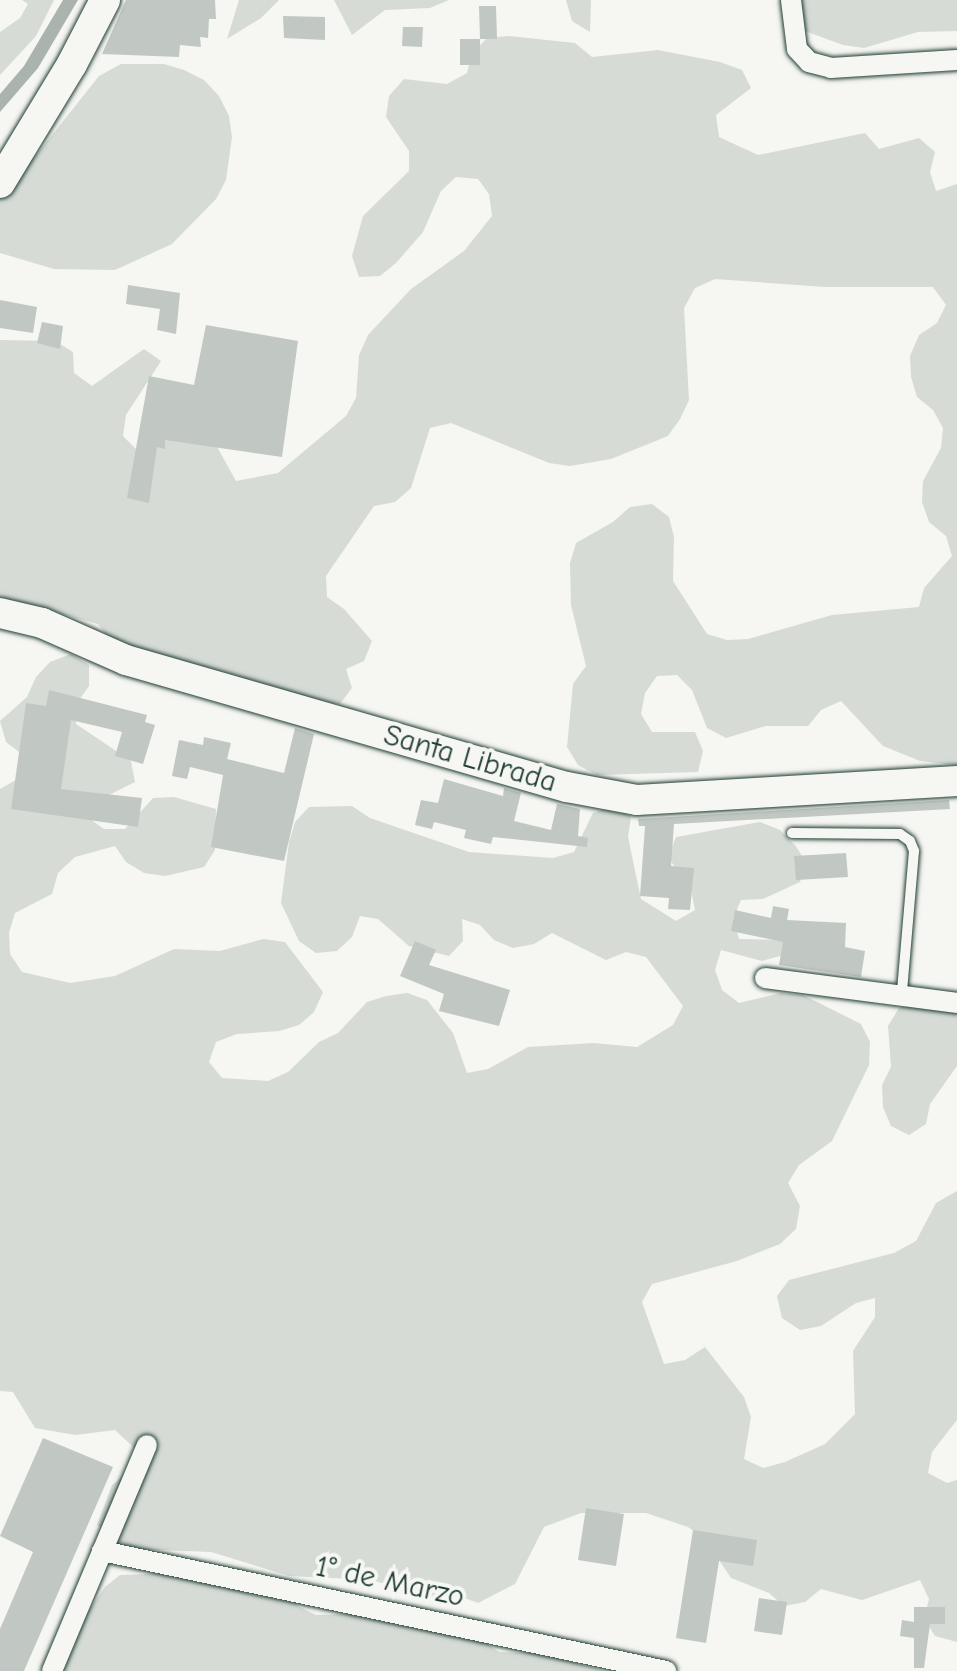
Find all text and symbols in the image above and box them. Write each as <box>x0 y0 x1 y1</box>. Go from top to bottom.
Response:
street label: Santa Librada <box>380 717 560 801</box>
street label: 1° de Marzo <box>312 1549 468 1615</box>

